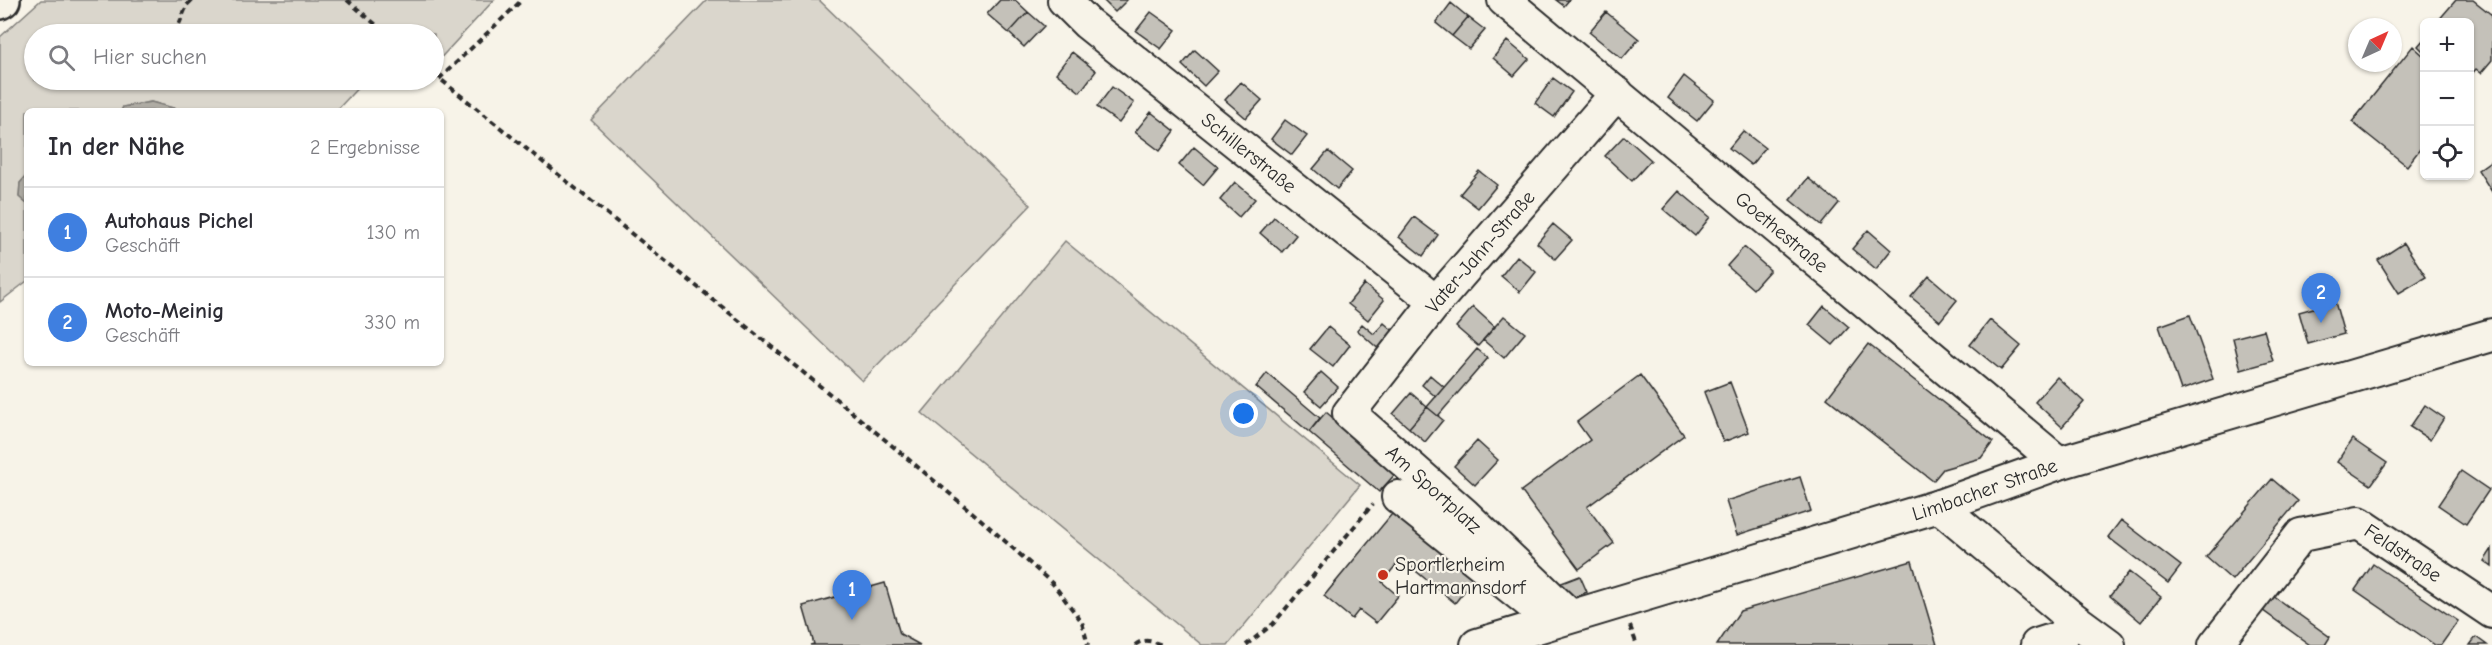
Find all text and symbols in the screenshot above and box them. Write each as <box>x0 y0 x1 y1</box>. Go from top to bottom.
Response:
north arrow <box>2348 18 2402 72</box>
map controls <box>2420 18 2474 180</box>
button: + <box>2420 18 2474 72</box>
search box <box>24 24 444 90</box>
icon: search <box>45 41 78 74</box>
text: Hier suchen <box>93 44 207 70</box>
button: − <box>2420 72 2474 126</box>
street label: Schillerstraße <box>1197 108 1301 198</box>
button: locate <box>2420 126 2474 180</box>
text: In der Nähe <box>48 132 185 162</box>
text: 2 Ergebnisse <box>310 136 420 159</box>
street label: Vater-Jahn-Straße <box>1421 186 1539 318</box>
street label: Goethestraße <box>1731 187 1833 278</box>
text: Autohaus Pichel <box>105 208 253 234</box>
text: 1 <box>64 221 71 244</box>
text: 130 m <box>367 221 420 244</box>
text: Geschäft <box>105 234 180 257</box>
pin: 2 <box>2302 274 2340 323</box>
text: Moto-Meinig <box>105 298 224 324</box>
text: 2 <box>63 311 72 334</box>
text: 330 m <box>364 311 420 334</box>
text: Geschäft <box>105 324 180 347</box>
your location <box>1229 399 1258 428</box>
street label: Am Sportplatz <box>1381 441 1486 538</box>
street label: Limbacher Straße <box>1909 454 2060 525</box>
street label: Feldstraße <box>2360 519 2446 587</box>
place label: Sportlerheim Hartmannsdorf <box>1395 553 1527 599</box>
marker: Sportlerheim Hartmannsdorf <box>1376 568 1390 582</box>
pin: 1 <box>832 570 872 620</box>

